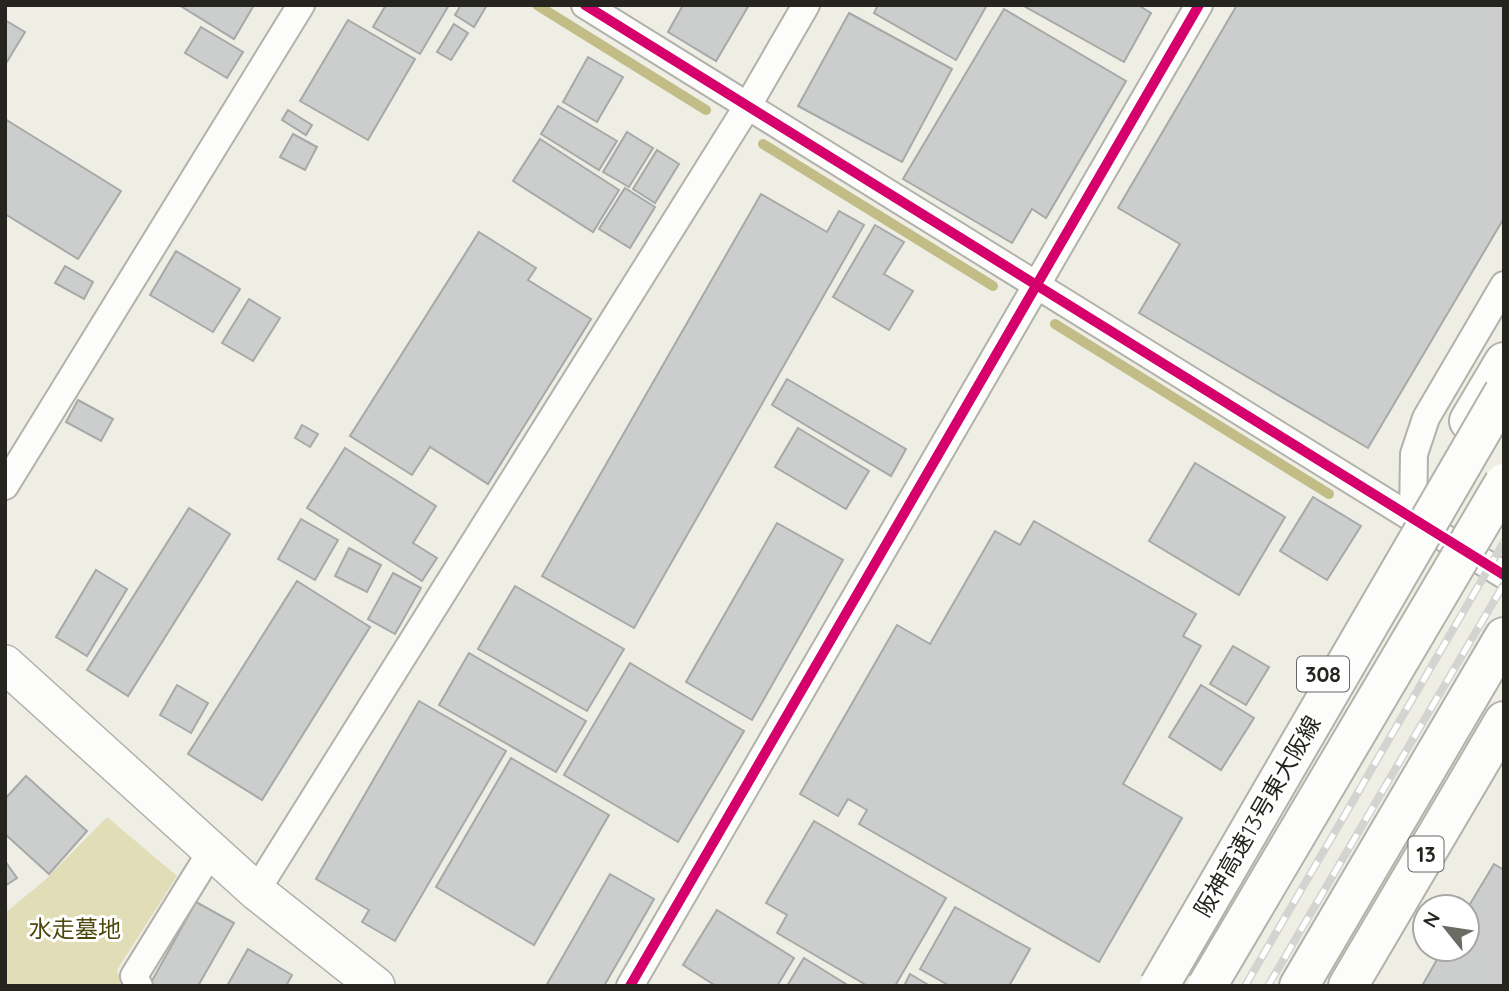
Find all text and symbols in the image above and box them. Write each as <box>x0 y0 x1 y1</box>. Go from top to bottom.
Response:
road number: 308 <box>1297 656 1349 692</box>
street label: 阪神高速13号東大阪線 <box>1188 710 1326 922</box>
road number: 13 <box>1408 836 1444 872</box>
north arrow <box>1411 893 1481 963</box>
text: N <box>1417 907 1445 932</box>
park label: 水走墓地 <box>29 914 121 943</box>

